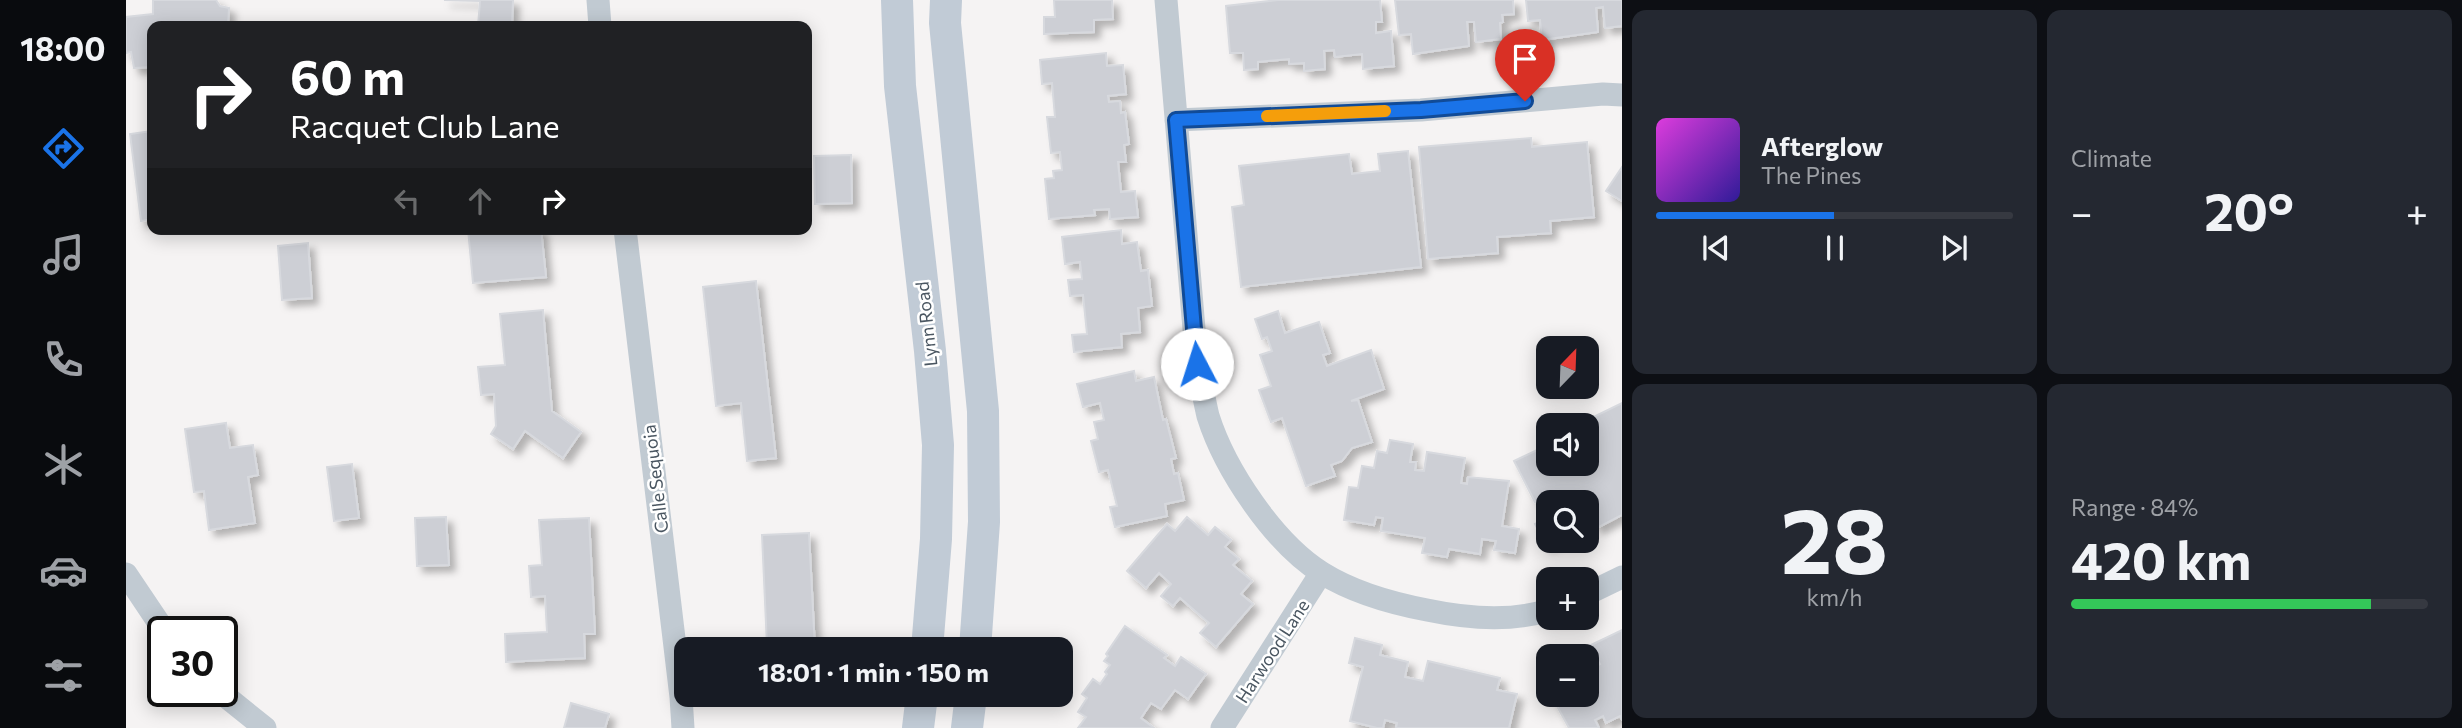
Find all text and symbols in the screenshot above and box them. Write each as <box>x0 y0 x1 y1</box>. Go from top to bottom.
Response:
text: 18:00 <box>20 28 106 68</box>
pin <box>1495 29 1555 101</box>
icon: arrive <box>1506 40 1544 78</box>
text: 60 m <box>290 45 405 105</box>
icon: right <box>175 49 266 140</box>
text: Racquet Club Lane <box>290 105 560 145</box>
icon: directions <box>39 124 88 173</box>
text: Afterglow <box>1761 130 1883 161</box>
text: Climate <box>2071 144 2152 172</box>
text: The Pines <box>1761 161 1862 189</box>
text: 20° <box>2204 178 2294 242</box>
icon: left <box>388 182 426 220</box>
icon: ahead <box>461 182 499 220</box>
icon: right <box>534 182 572 220</box>
text: − <box>2071 188 2093 235</box>
text: + <box>2406 188 2428 235</box>
icon: previous <box>1697 229 1735 267</box>
icon: pause <box>1816 229 1854 267</box>
icon: next <box>1935 229 1973 267</box>
icon: music <box>39 230 88 279</box>
street label: Lynn Road <box>911 280 941 368</box>
position arrow <box>1160 327 1234 401</box>
icon: phone <box>39 335 88 384</box>
north arrow <box>1536 336 1600 399</box>
map controls <box>1536 336 1599 707</box>
button: sound <box>1536 413 1599 476</box>
street label: Calle Sequoia <box>637 423 673 535</box>
icon: climate <box>39 440 88 489</box>
text: 28 <box>1781 481 1888 593</box>
button: search <box>1536 490 1599 553</box>
text: Range · 84% <box>2071 493 2198 521</box>
text: 420 km <box>2071 527 2251 591</box>
icon: car <box>39 546 88 595</box>
button: + <box>1536 567 1599 630</box>
text: km/h <box>1807 583 1862 611</box>
street label: Harwood Lane <box>1230 595 1314 707</box>
speed limit sign: 30 <box>147 616 238 707</box>
button: − <box>1536 644 1599 707</box>
icon: filters <box>39 651 88 700</box>
text: 18:01 · 1 min · 150 m <box>758 656 989 687</box>

